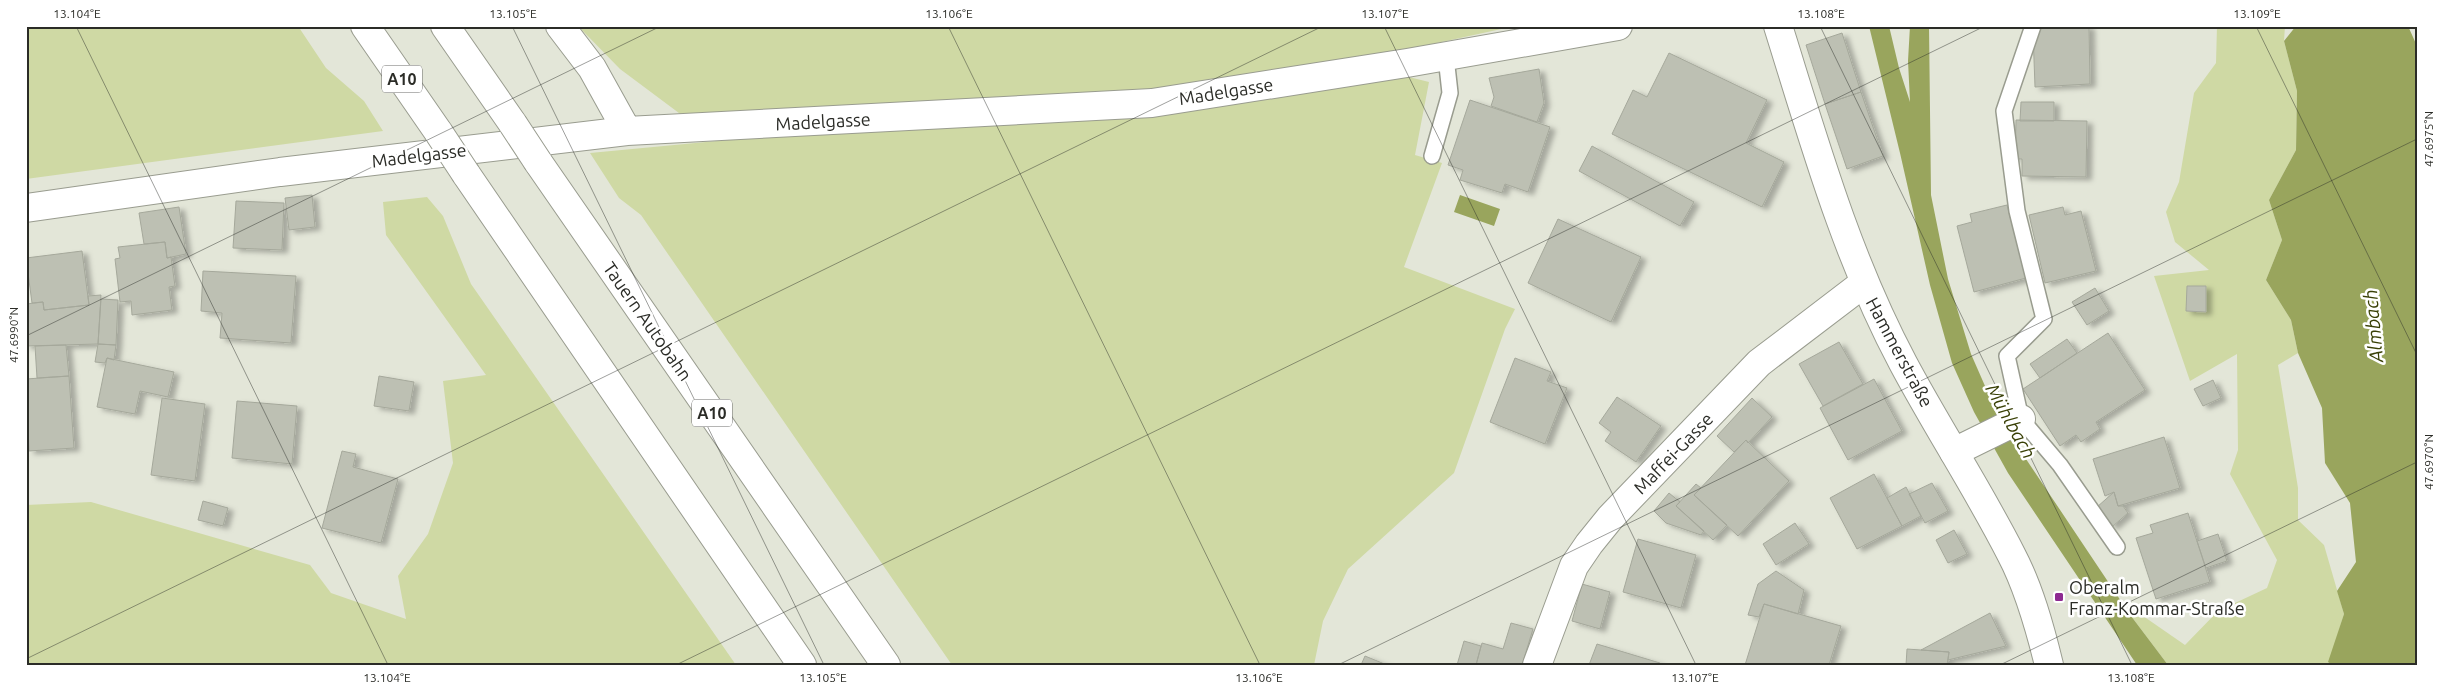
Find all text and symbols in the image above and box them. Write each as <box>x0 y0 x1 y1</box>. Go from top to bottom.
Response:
text: 13.104°E <box>53 7 101 20</box>
text: 13.105°E <box>489 7 537 20</box>
text: 13.106°E <box>925 7 973 20</box>
text: 13.107°E <box>1361 7 1409 20</box>
text: 13.108°E <box>1797 7 1845 20</box>
text: 13.109°E <box>2233 7 2281 20</box>
road number: A10 <box>382 66 422 92</box>
street label: Madelgasse <box>1177 74 1275 108</box>
street label: Madelgasse <box>775 109 871 133</box>
text: 47.6975°N <box>2422 111 2435 167</box>
street label: Madelgasse <box>371 139 467 171</box>
street label: Tauern Autobahn <box>600 258 696 384</box>
water label: Almbach <box>2359 289 2387 364</box>
street label: Hammerstraße <box>1863 294 1937 410</box>
text: 47.6990°N <box>7 307 20 363</box>
water label: Mühlbach <box>1981 380 2041 462</box>
road number: A10 <box>692 399 732 426</box>
street label: Maffei-Gasse <box>1629 408 1717 498</box>
text: 47.6970°N <box>2422 434 2435 490</box>
place label: Oberalm Franz-Kommar-Straße <box>2069 577 2245 618</box>
marker: Oberalm Franz-Kommar-Straße <box>2053 591 2065 603</box>
text: 13.104°E <box>363 671 411 684</box>
text: 13.105°E <box>799 671 847 684</box>
text: 13.106°E <box>1235 671 1283 684</box>
text: 13.107°E <box>1671 671 1719 684</box>
text: 13.108°E <box>2107 671 2155 684</box>

